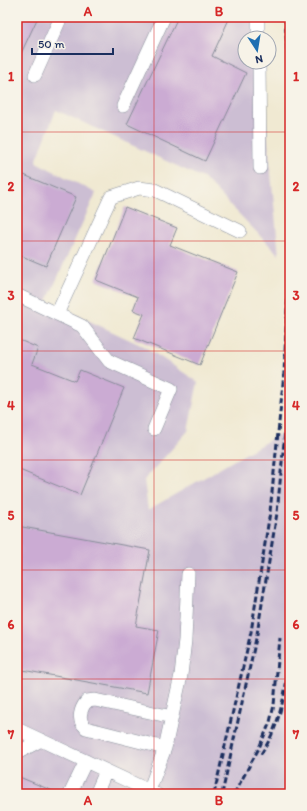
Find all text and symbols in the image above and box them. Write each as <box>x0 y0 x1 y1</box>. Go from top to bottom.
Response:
text: A <box>83 4 93 19</box>
text: B <box>215 4 224 19</box>
scale bar <box>32 30 113 56</box>
north arrow <box>237 30 277 70</box>
text: 50 m <box>38 37 64 51</box>
text: N <box>254 52 264 66</box>
text: 1 <box>8 69 14 84</box>
text: 1 <box>293 69 299 84</box>
text: 2 <box>8 179 15 194</box>
text: 2 <box>293 179 300 194</box>
text: 3 <box>7 288 15 303</box>
text: 3 <box>292 288 300 303</box>
text: 4 <box>7 398 15 413</box>
text: 4 <box>292 398 300 413</box>
text: 5 <box>8 508 15 523</box>
text: 5 <box>293 508 300 523</box>
text: 6 <box>8 617 15 632</box>
text: 6 <box>293 617 300 632</box>
text: 7 <box>7 727 15 742</box>
text: 7 <box>292 727 300 742</box>
text: A <box>83 793 93 808</box>
text: B <box>215 793 224 808</box>

